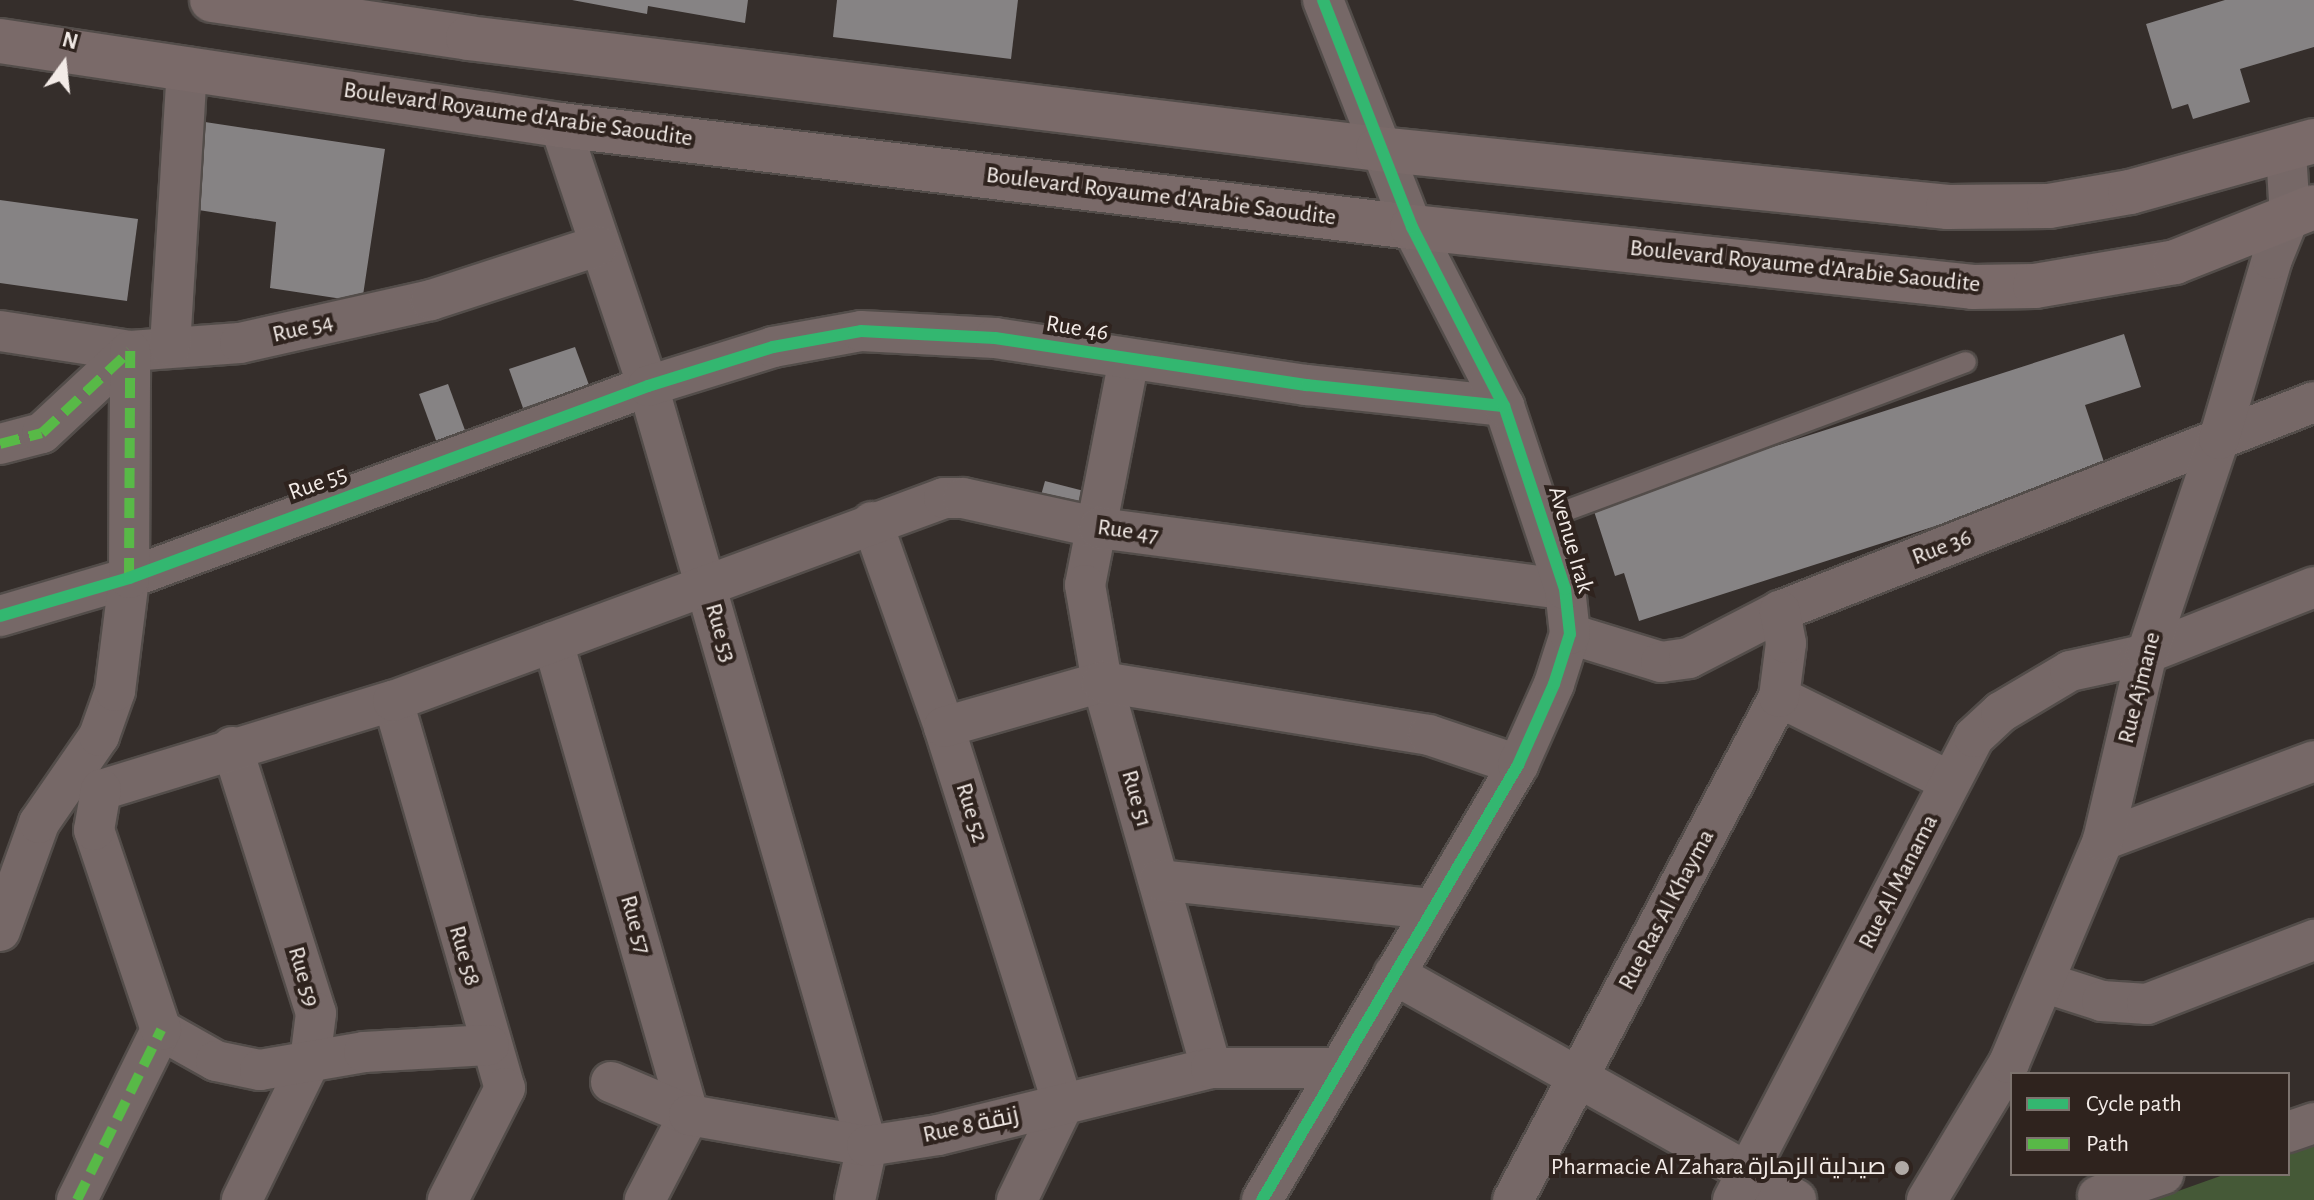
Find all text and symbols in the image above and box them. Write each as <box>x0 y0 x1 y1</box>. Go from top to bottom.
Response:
north arrow <box>24 24 104 104</box>
text: N <box>60 28 80 53</box>
street label: Boulevard Royaume d'Arabie Saoudite <box>342 76 694 154</box>
street label: Boulevard Royaume d'Arabie Saoudite <box>984 161 1338 233</box>
street label: Boulevard Royaume d'Arabie Saoudite <box>1628 234 1982 300</box>
street label: Rue 54 <box>270 308 336 350</box>
street label: Rue 46 <box>1044 310 1110 348</box>
street label: Rue 55 <box>285 460 351 508</box>
street label: Avenue Irak <box>1541 483 1599 597</box>
street label: Rue 47 <box>1095 513 1161 551</box>
street label: Rue 36 <box>1908 524 1976 572</box>
street label: Rue 53 <box>698 600 742 666</box>
street label: Rue Ajmane <box>2112 629 2168 747</box>
street label: Rue 51 <box>1114 767 1158 831</box>
street label: Rue 52 <box>948 780 994 846</box>
street label: Rue Al Manama <box>1853 810 1945 954</box>
street label: Rue Ras Al Khayma <box>1613 825 1721 995</box>
street label: Rue 57 <box>613 892 657 958</box>
street label: Rue 58 <box>442 922 486 990</box>
street label: Rue 59 <box>281 944 325 1010</box>
legend <box>2010 1072 2290 1176</box>
text: Cycle path <box>2086 1092 2182 1116</box>
street label: Rue 8 زنقة <box>920 1102 1022 1150</box>
text: Path <box>2086 1132 2129 1156</box>
place label: Pharmacie Al Zahara صيدلية الزهارة <box>1551 1154 1886 1182</box>
marker: Pharmacie Al Zahara صيدلية الزهارة <box>1893 1159 1911 1177</box>

